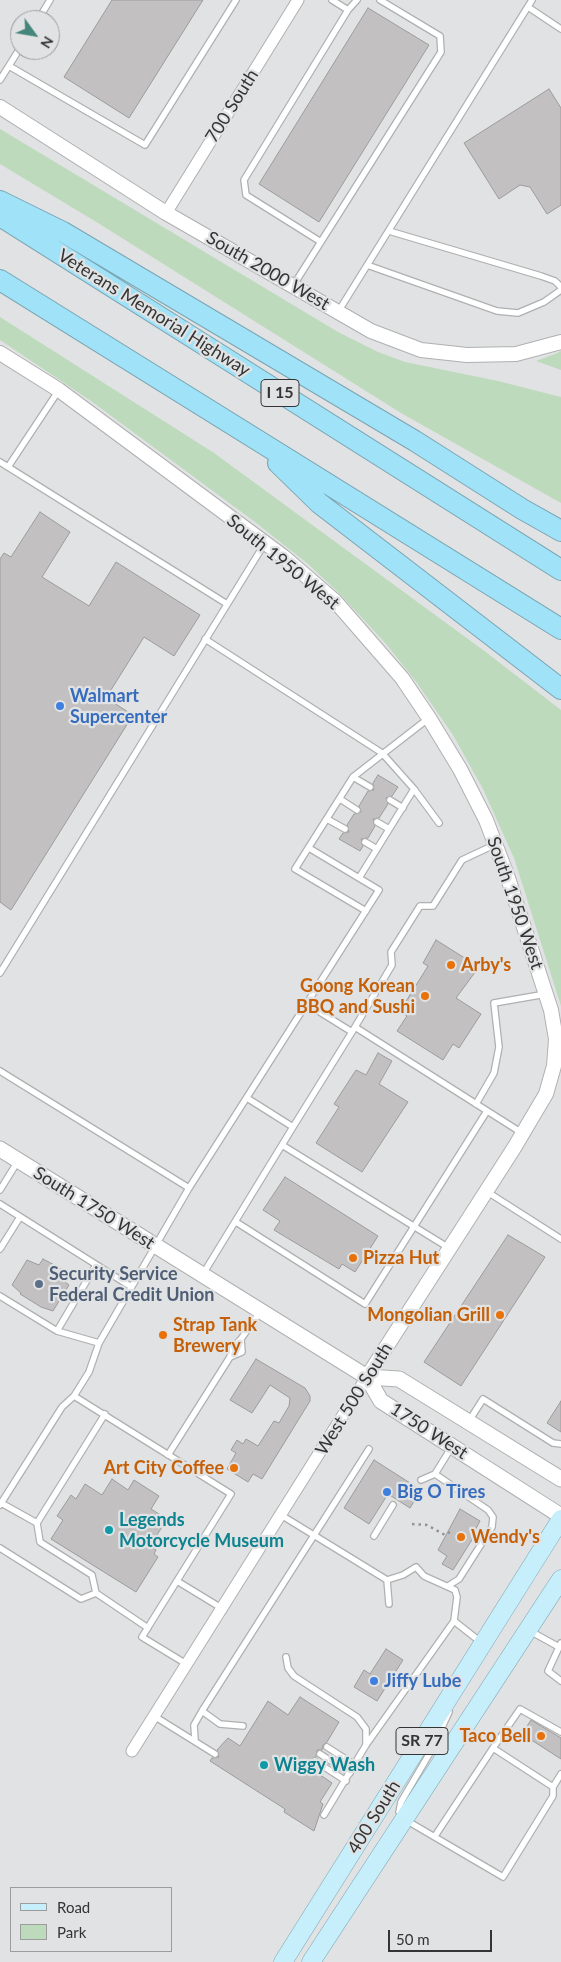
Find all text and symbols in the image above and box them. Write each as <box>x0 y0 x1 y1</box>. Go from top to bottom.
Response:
north arrow <box>10 10 60 60</box>
text: N <box>37 34 57 52</box>
street label: 700 South <box>201 65 263 147</box>
street label: South 2000 West <box>202 227 334 315</box>
street label: Veterans Memorial Highway <box>54 245 254 381</box>
road number: I 15 <box>261 379 299 406</box>
street label: South 1950 West <box>222 510 344 614</box>
place label: Walmart Supercenter <box>70 685 167 728</box>
marker: Walmart Supercenter <box>54 700 66 712</box>
street label: South 1950 West <box>482 834 548 972</box>
place label: Arby's <box>461 954 511 976</box>
marker: Arby's <box>445 959 457 971</box>
place label: Goong Korean BBQ and Sushi <box>296 975 415 1018</box>
marker: Goong Korean BBQ and Sushi <box>419 990 431 1002</box>
street label: South 1750 West <box>29 1162 159 1254</box>
place label: Pizza Hut <box>363 1247 439 1269</box>
marker: Pizza Hut <box>347 1252 359 1264</box>
place label: Security Service Federal Credit Union <box>49 1263 214 1306</box>
marker: Security Service Federal Credit Union <box>33 1278 45 1290</box>
place label: Mongolian Grill <box>367 1304 490 1326</box>
marker: Mongolian Grill <box>494 1309 506 1321</box>
place label: Strap Tank Brewery <box>173 1314 257 1356</box>
marker: Strap Tank Brewery <box>157 1329 169 1341</box>
street label: West 500 South <box>311 1339 397 1459</box>
street label: 1750 West <box>386 1398 472 1464</box>
place label: Art City Coffee <box>104 1457 224 1479</box>
marker: Art City Coffee <box>228 1462 240 1474</box>
place label: Big O Tires <box>397 1481 485 1503</box>
marker: Big O Tires <box>381 1486 393 1498</box>
place label: Legends Motorcycle Museum <box>119 1509 284 1552</box>
marker: Legends Motorcycle Museum <box>103 1524 115 1536</box>
place label: Wendy's <box>471 1526 540 1548</box>
marker: Wendy's <box>455 1531 467 1543</box>
place label: Jiffy Lube <box>384 1670 461 1692</box>
marker: Jiffy Lube <box>368 1675 380 1687</box>
place label: Taco Bell <box>460 1725 531 1747</box>
road number: SR 77 <box>396 1728 448 1754</box>
marker: Taco Bell <box>535 1730 547 1742</box>
place label: Wiggy Wash <box>274 1754 375 1776</box>
marker: Wiggy Wash <box>258 1759 270 1771</box>
street label: 400 South <box>343 1776 405 1858</box>
legend <box>10 1887 172 1952</box>
text: Road <box>57 1898 90 1916</box>
scale bar <box>391 1920 495 1952</box>
text: Park <box>57 1923 86 1941</box>
text: 50 m <box>396 1930 430 1948</box>

